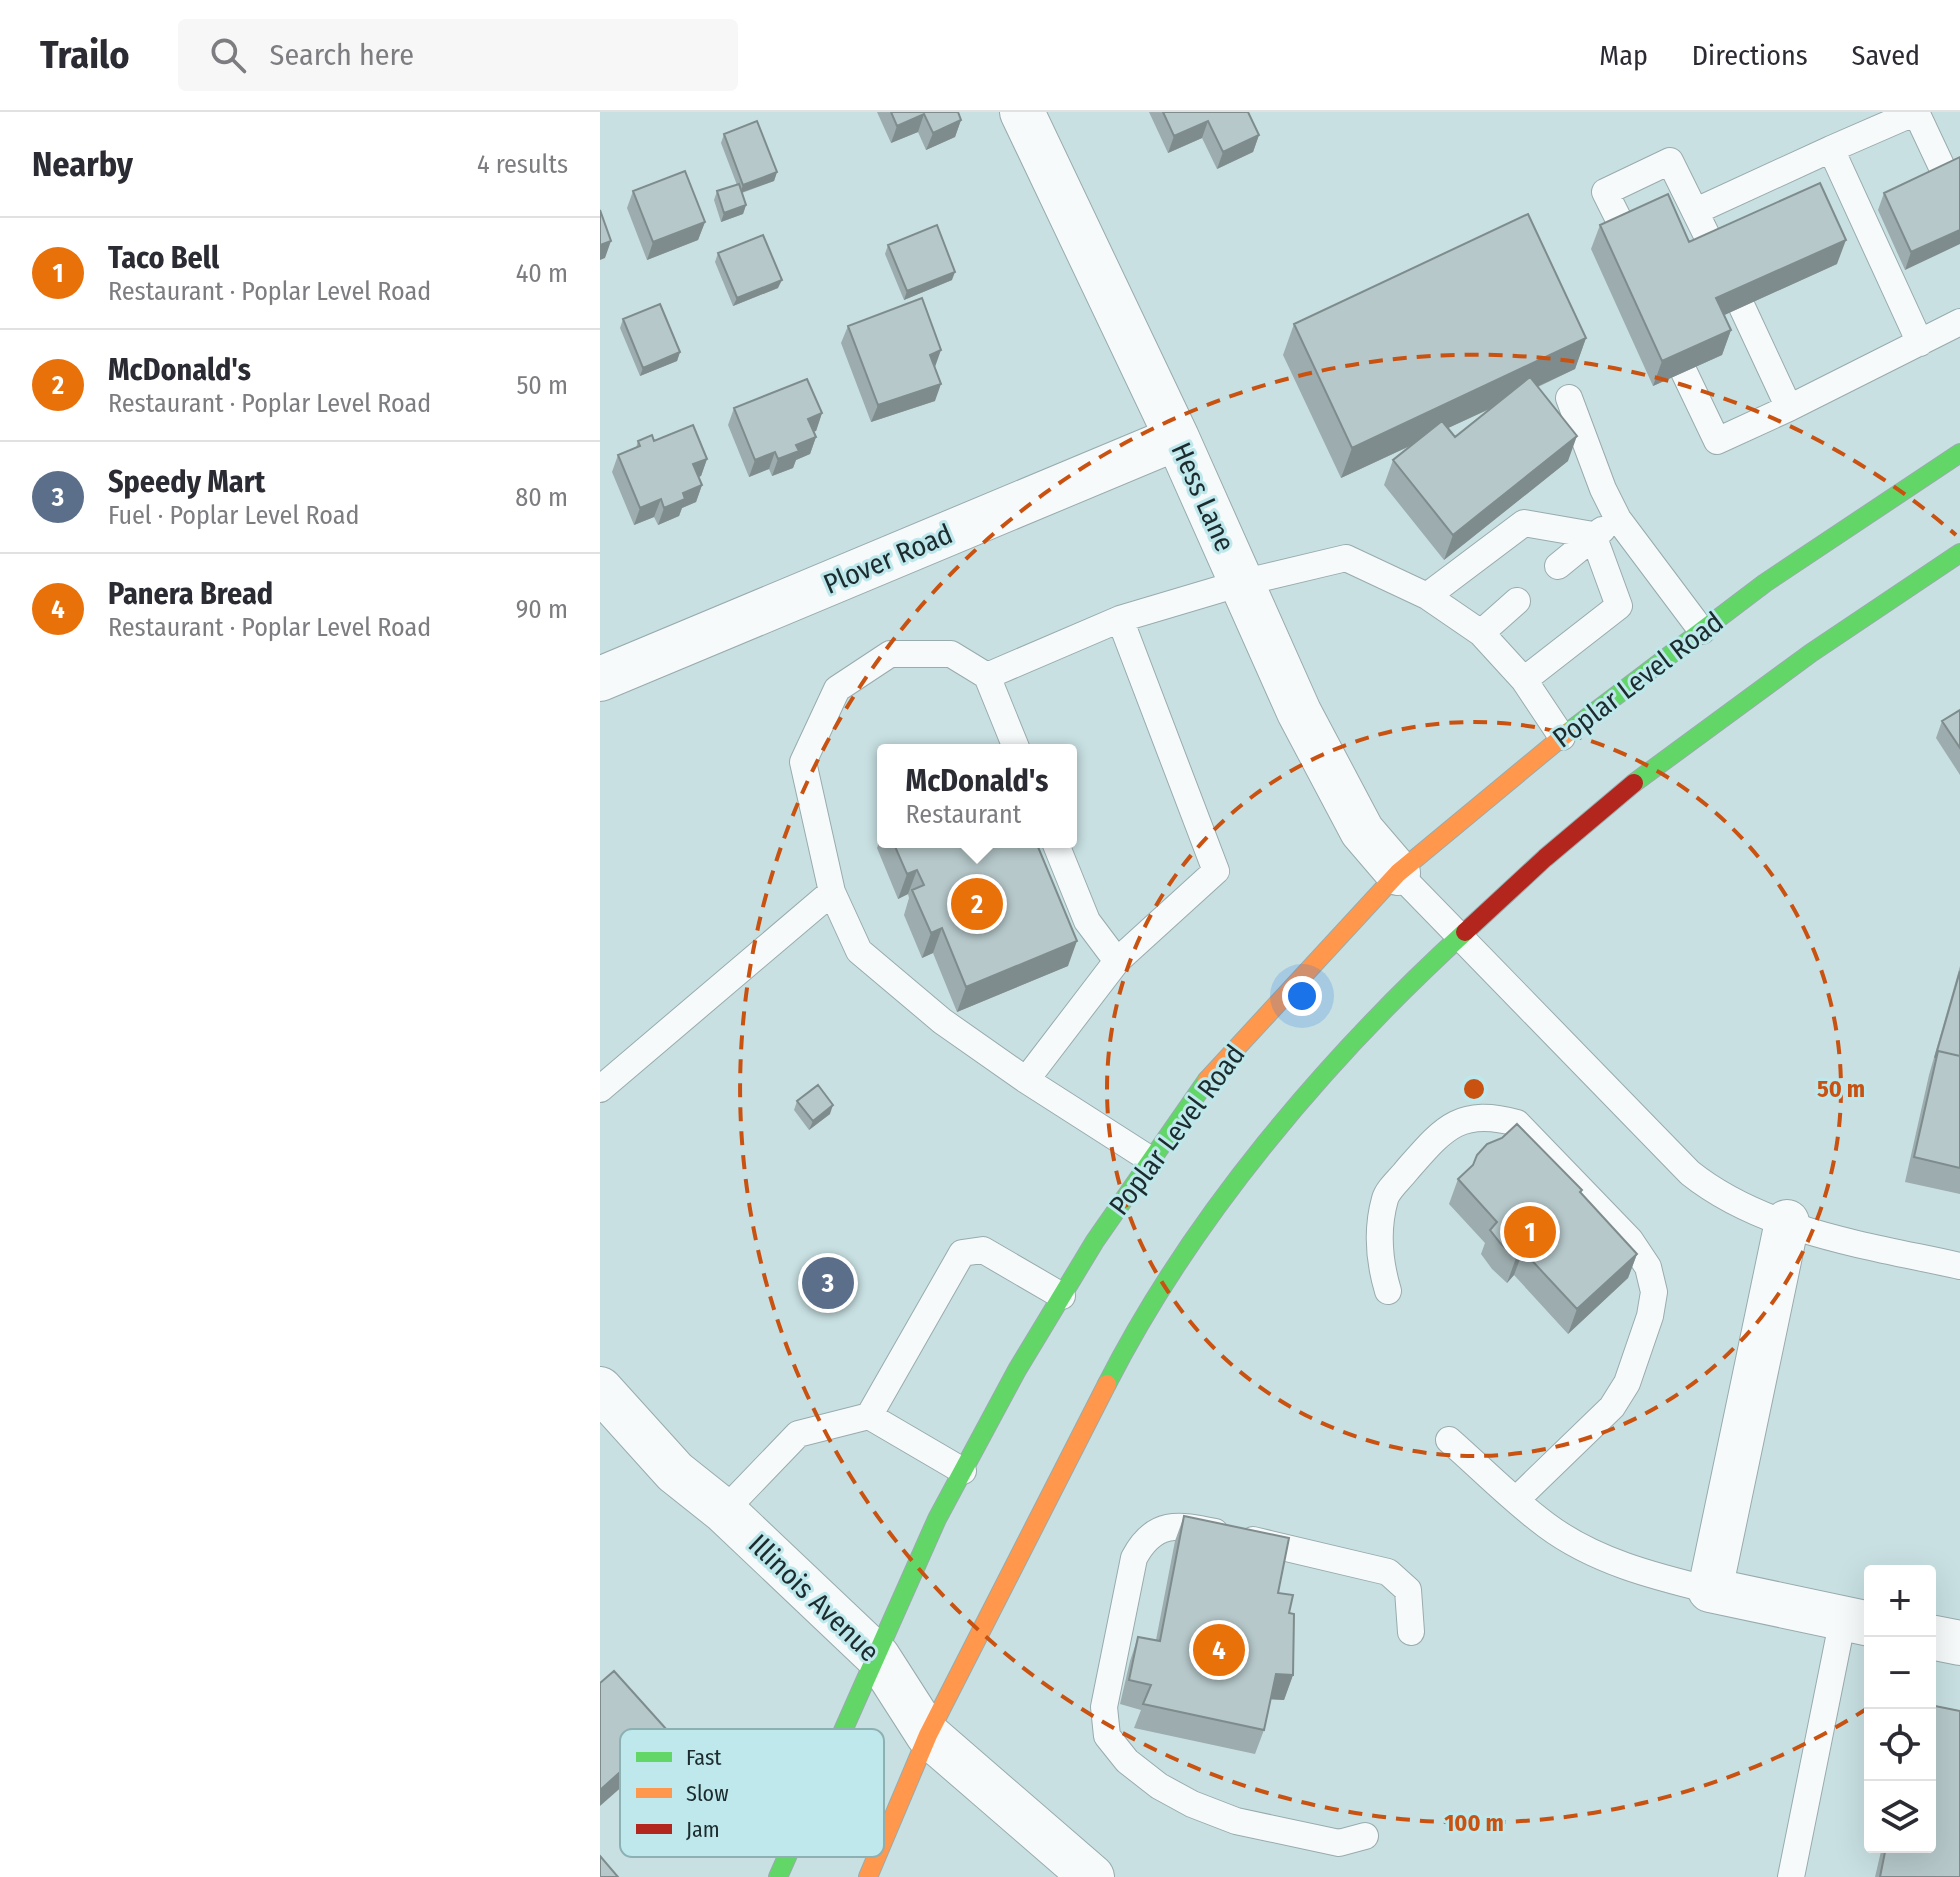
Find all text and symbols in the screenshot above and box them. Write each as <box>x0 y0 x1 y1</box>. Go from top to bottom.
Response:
search box <box>178 19 738 91</box>
text: Trailo <box>40 32 130 78</box>
icon: search <box>206 33 250 77</box>
text: Search here <box>270 37 414 73</box>
text: Map <box>1599 39 1648 72</box>
text: Directions <box>1692 39 1808 72</box>
text: Saved <box>1852 39 1920 72</box>
text: Nearby <box>32 144 133 185</box>
text: 4 results <box>477 149 568 180</box>
text: Taco Bell <box>108 240 219 276</box>
text: 1 <box>53 258 64 289</box>
text: 40 m <box>516 258 568 289</box>
text: Restaurant · Poplar Level Road <box>108 276 431 307</box>
text: McDonald's <box>108 352 251 388</box>
text: 2 <box>52 370 64 401</box>
text: 50 m <box>516 370 568 401</box>
text: Restaurant · Poplar Level Road <box>108 388 431 419</box>
street label: Hess Lane <box>1164 438 1242 556</box>
text: Speedy Mart <box>108 464 265 500</box>
text: 3 <box>52 482 64 513</box>
text: 80 m <box>515 482 568 513</box>
text: Fuel · Poplar Level Road <box>108 500 359 531</box>
street label: Plover Road <box>819 517 957 601</box>
text: Panera Bread <box>108 576 273 612</box>
text: 4 <box>51 594 65 625</box>
text: 90 m <box>516 594 568 625</box>
street label: Poplar Level Road <box>1546 605 1730 755</box>
text: Restaurant · Poplar Level Road <box>108 612 431 643</box>
popup <box>877 744 1077 848</box>
text: McDonald's <box>906 763 1048 799</box>
text: Restaurant <box>906 799 1021 830</box>
pin: 2 <box>951 874 1003 934</box>
your location <box>1282 976 1322 1016</box>
street label: Poplar Level Road <box>1102 1038 1252 1222</box>
centre of rings <box>1460 1075 1488 1103</box>
text: 50 m <box>1817 1075 1865 1103</box>
pin: 1 <box>1504 1202 1556 1262</box>
pin: 3 <box>802 1253 854 1313</box>
street label: Illinois Avenue <box>742 1528 886 1668</box>
map controls <box>1864 1565 1936 1853</box>
button: + <box>1864 1565 1936 1637</box>
pin: 4 <box>1193 1620 1245 1680</box>
button: − <box>1864 1637 1936 1709</box>
button: locate <box>1864 1709 1936 1781</box>
legend <box>620 1729 884 1857</box>
text: Fast <box>686 1744 722 1771</box>
text: Slow <box>686 1780 729 1807</box>
button: layers <box>1864 1781 1936 1853</box>
text: 100 m <box>1444 1809 1504 1837</box>
text: Jam <box>686 1816 720 1843</box>

